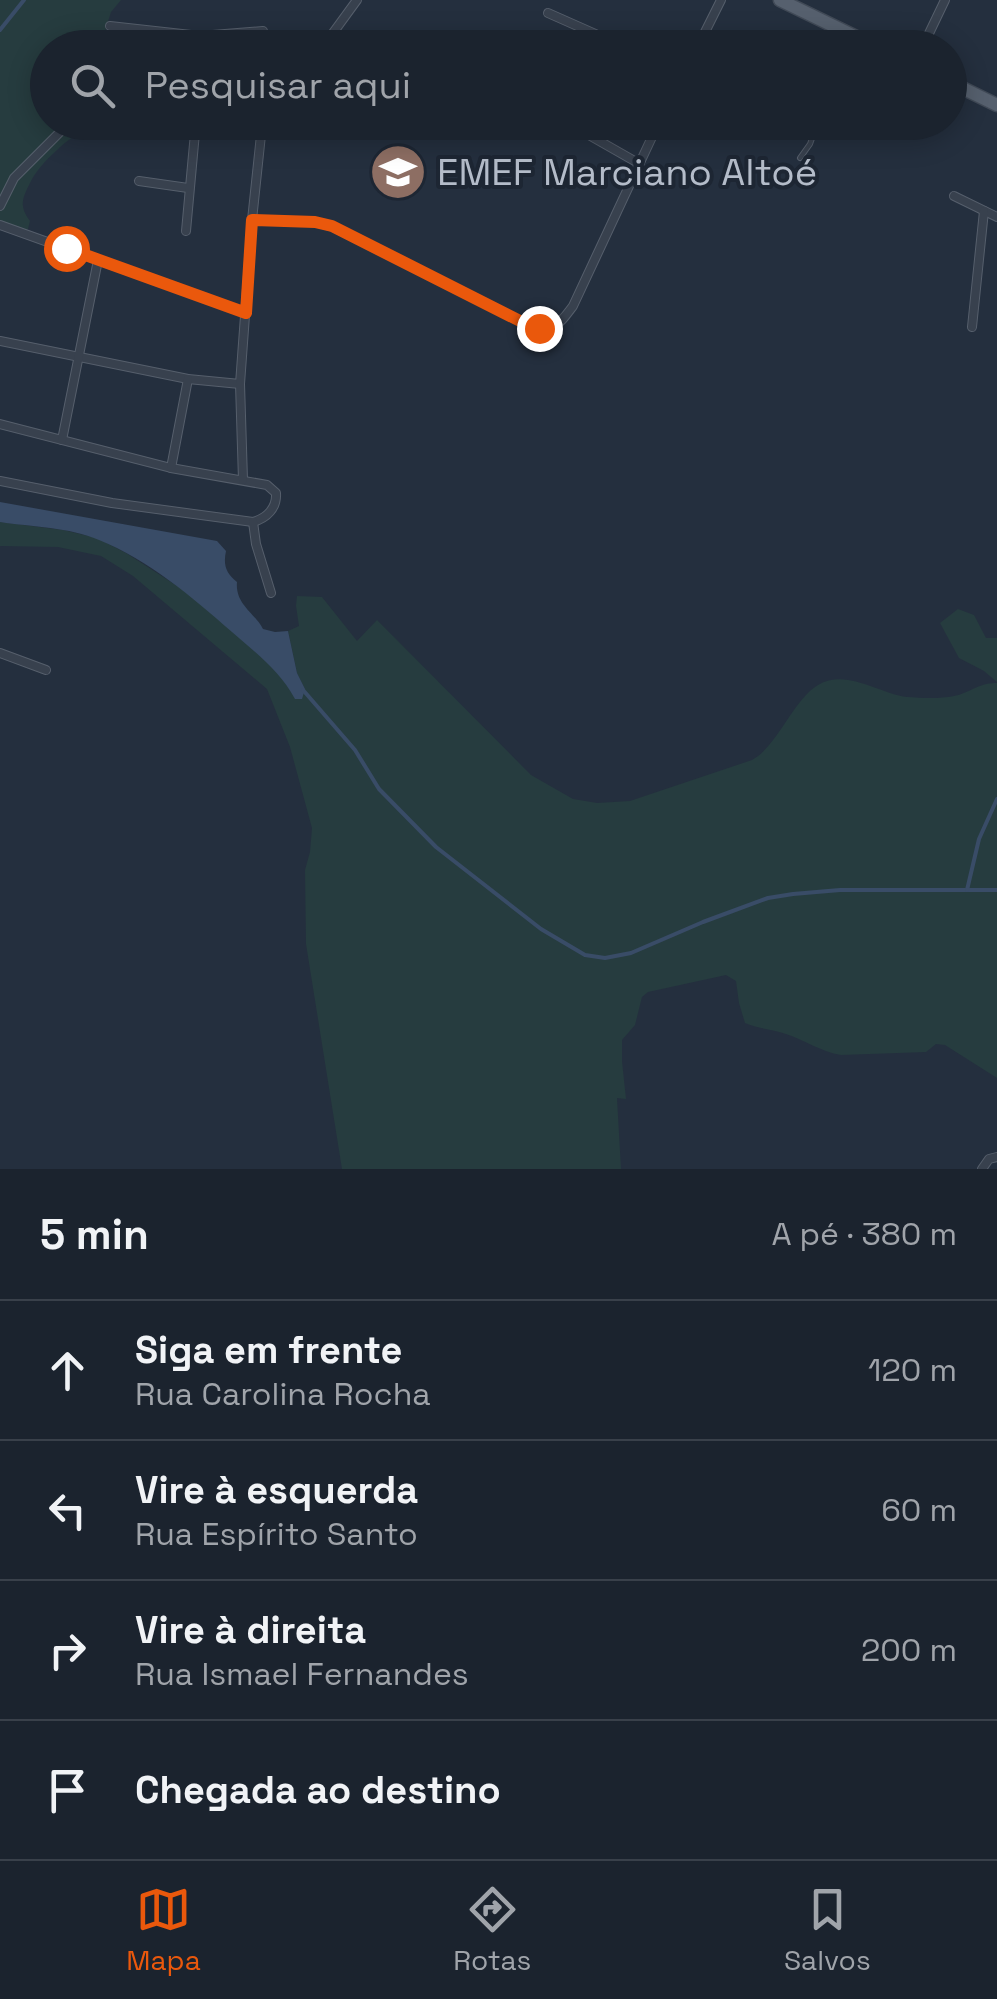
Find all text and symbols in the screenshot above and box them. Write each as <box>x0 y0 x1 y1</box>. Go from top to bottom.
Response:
search box <box>30 30 967 140</box>
icon: search <box>65 58 120 113</box>
text: Pesquisar aqui <box>145 61 411 109</box>
school or university icon: EMEF Marciano Altoé <box>368 142 428 202</box>
place label: EMEF Marciano Altoé <box>437 148 817 196</box>
route start <box>44 226 90 272</box>
route end <box>517 306 563 352</box>
text: 5 min <box>40 1208 149 1261</box>
text: A pé · 380 m <box>772 1214 957 1254</box>
text: Siga em frente <box>135 1326 402 1374</box>
icon: ahead <box>40 1343 95 1398</box>
text: 120 m <box>868 1350 957 1390</box>
text: Rua Carolina Rocha <box>135 1374 431 1414</box>
text: Vire à esquerda <box>135 1466 418 1514</box>
icon: left <box>40 1483 95 1538</box>
text: 60 m <box>881 1490 957 1530</box>
text: Rua Espírito Santo <box>135 1514 418 1554</box>
text: Vire à direita <box>135 1606 366 1654</box>
icon: right <box>40 1623 95 1678</box>
text: 200 m <box>861 1630 957 1670</box>
text: Rua Ismael Fernandes <box>135 1654 469 1694</box>
icon: arrive <box>40 1763 95 1818</box>
text: Chegada ao destino <box>135 1766 501 1814</box>
tab: Mapa <box>126 1882 201 1978</box>
tab: Rotas <box>453 1882 531 1978</box>
tab: Salvos <box>784 1882 871 1978</box>

